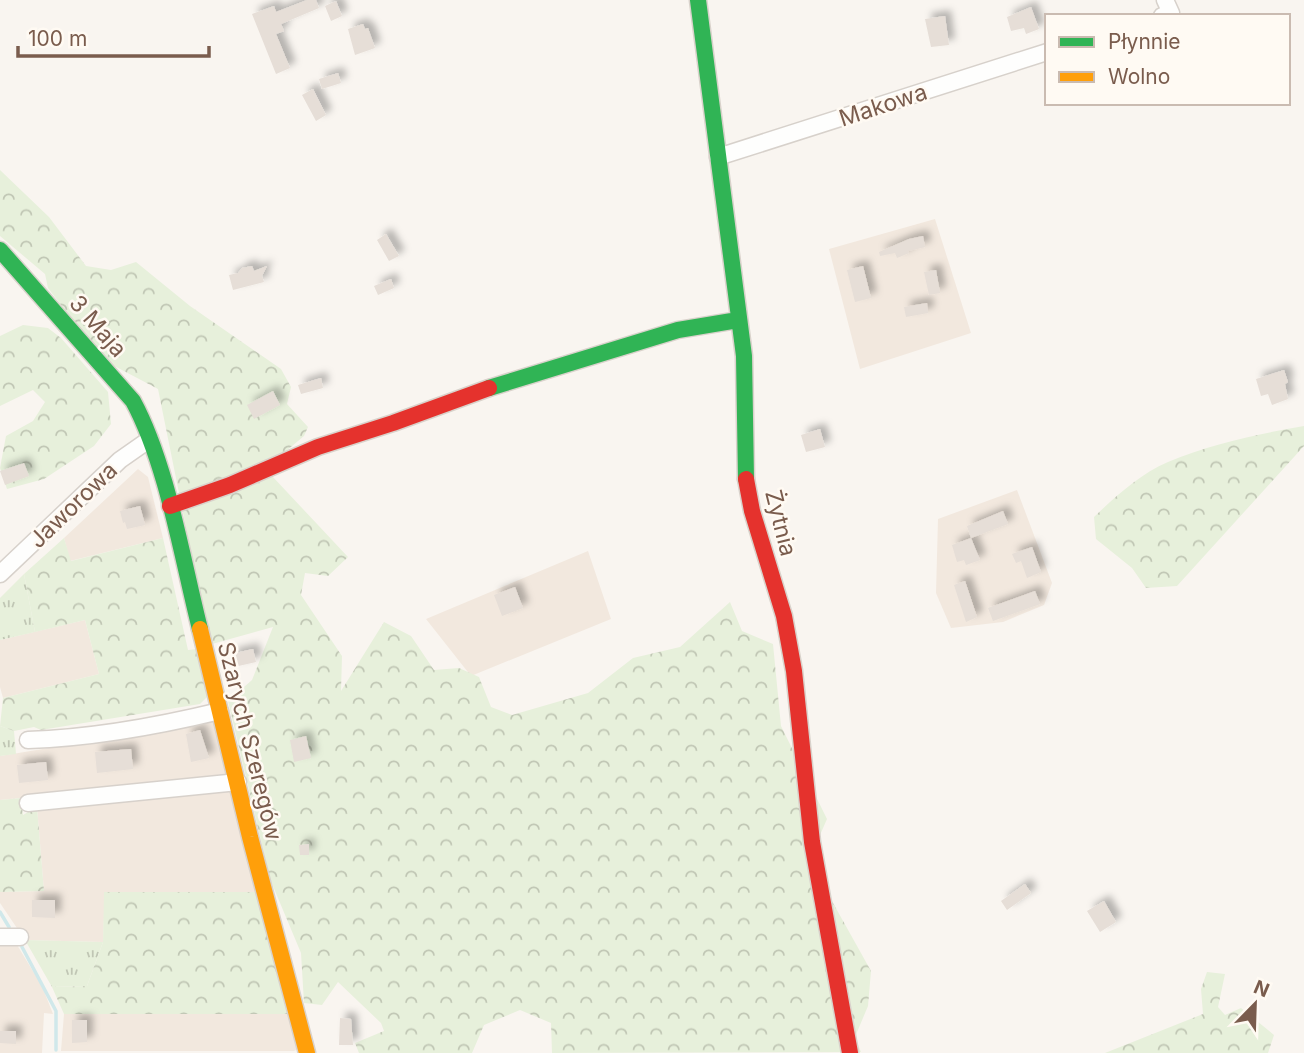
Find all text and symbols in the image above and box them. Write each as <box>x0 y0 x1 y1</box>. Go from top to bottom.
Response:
scale bar <box>18 14 208 58</box>
legend <box>1045 14 1290 105</box>
text: 100 m <box>28 26 87 51</box>
text: Płynnie <box>1108 29 1181 54</box>
text: Wolno <box>1108 64 1170 89</box>
street label: Makowa <box>835 78 931 132</box>
street label: 3 Maja <box>64 289 132 363</box>
street label: Jaworowa <box>23 456 123 554</box>
street label: Żytnia <box>759 487 803 559</box>
street label: Szarych Szeregów <box>212 639 288 843</box>
north arrow <box>1220 969 1290 1039</box>
text: N <box>1250 975 1273 1002</box>

